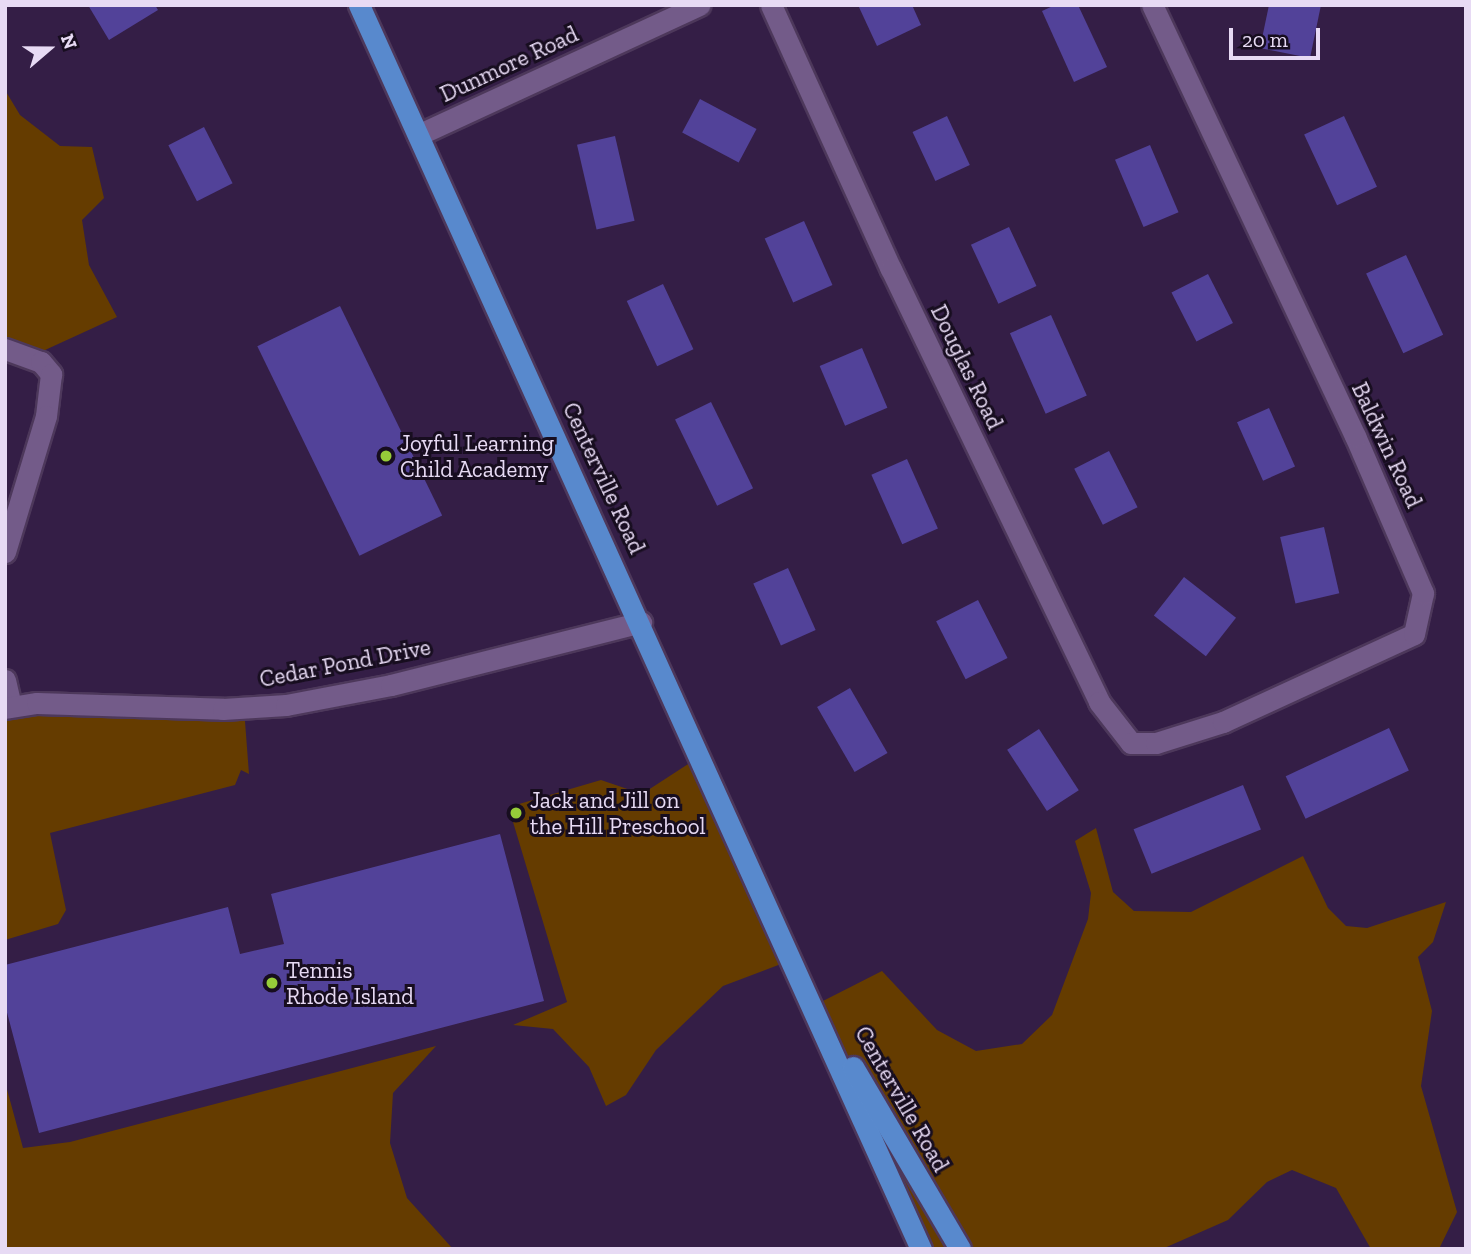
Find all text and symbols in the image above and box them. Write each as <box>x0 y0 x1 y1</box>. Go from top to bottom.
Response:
north arrow <box>14 14 84 84</box>
scale bar <box>1233 14 1324 58</box>
street label: Dunmore Road <box>436 20 582 108</box>
text: 20 m <box>1242 27 1288 52</box>
text: N <box>56 31 82 52</box>
street label: Douglas Road <box>925 300 1009 434</box>
street label: Baldwin Road <box>1346 378 1428 512</box>
street label: Centerville Road <box>557 398 651 558</box>
place label: Joyful Learning Child Academy <box>400 429 554 483</box>
marker: Joyful Learning Child Academy <box>378 448 394 464</box>
street label: Cedar Pond Drive <box>257 633 433 693</box>
place label: Jack and Jill on the Hill Preschool <box>530 786 706 840</box>
marker: Jack and Jill on the Hill Preschool <box>508 805 524 821</box>
place label: Tennis Rhode Island <box>286 956 414 1010</box>
marker: Tennis Rhode Island <box>264 975 280 991</box>
street label: Centerville Road <box>849 1021 955 1177</box>

